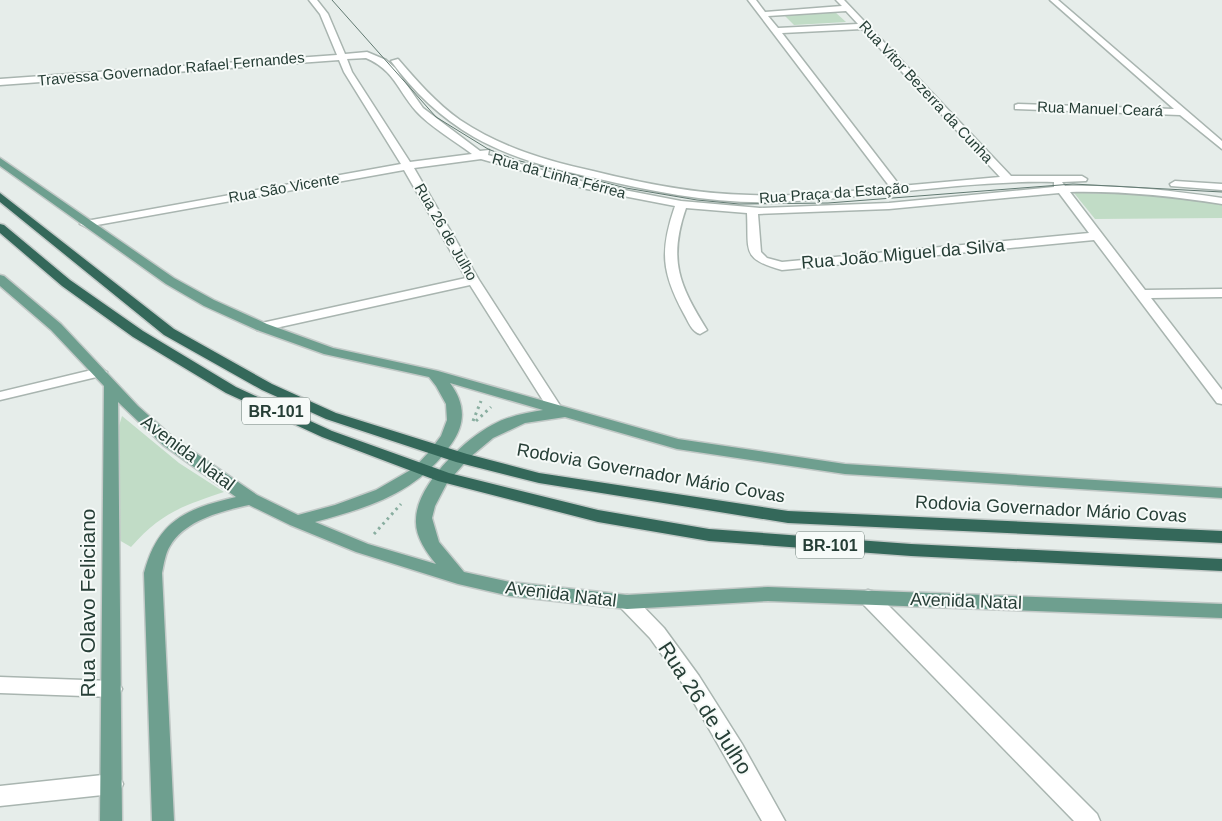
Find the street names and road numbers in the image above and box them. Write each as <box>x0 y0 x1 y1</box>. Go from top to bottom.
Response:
street label: Rua Vitor Bezerra da Cunha <box>856 17 997 167</box>
street label: Travessa Governador Rafael Fernandes <box>37 48 305 89</box>
street label: Rua Manuel Ceará <box>1037 98 1164 119</box>
street label: Rua da Linha Férrea <box>490 150 628 202</box>
street label: Rua São Vicente <box>227 169 341 206</box>
street label: Rua Praça da Estação <box>759 179 909 206</box>
street label: Rua 26 de Julho <box>412 180 481 283</box>
street label: Rua João Miguel da Silva <box>800 235 1007 273</box>
road number: BR-101 <box>242 398 310 424</box>
street label: Avenida Natal <box>137 411 239 495</box>
street label: Rodovia Governador Mário Covas <box>515 440 787 506</box>
street label: Rodovia Governador Mário Covas <box>915 492 1187 526</box>
street label: Rua Olavo Feliciano <box>76 508 99 698</box>
road number: BR-101 <box>796 532 864 558</box>
street label: Avenida Natal <box>504 577 618 611</box>
street label: Avenida Natal <box>910 589 1022 613</box>
street label: Rua 26 de Julho <box>654 637 757 778</box>

